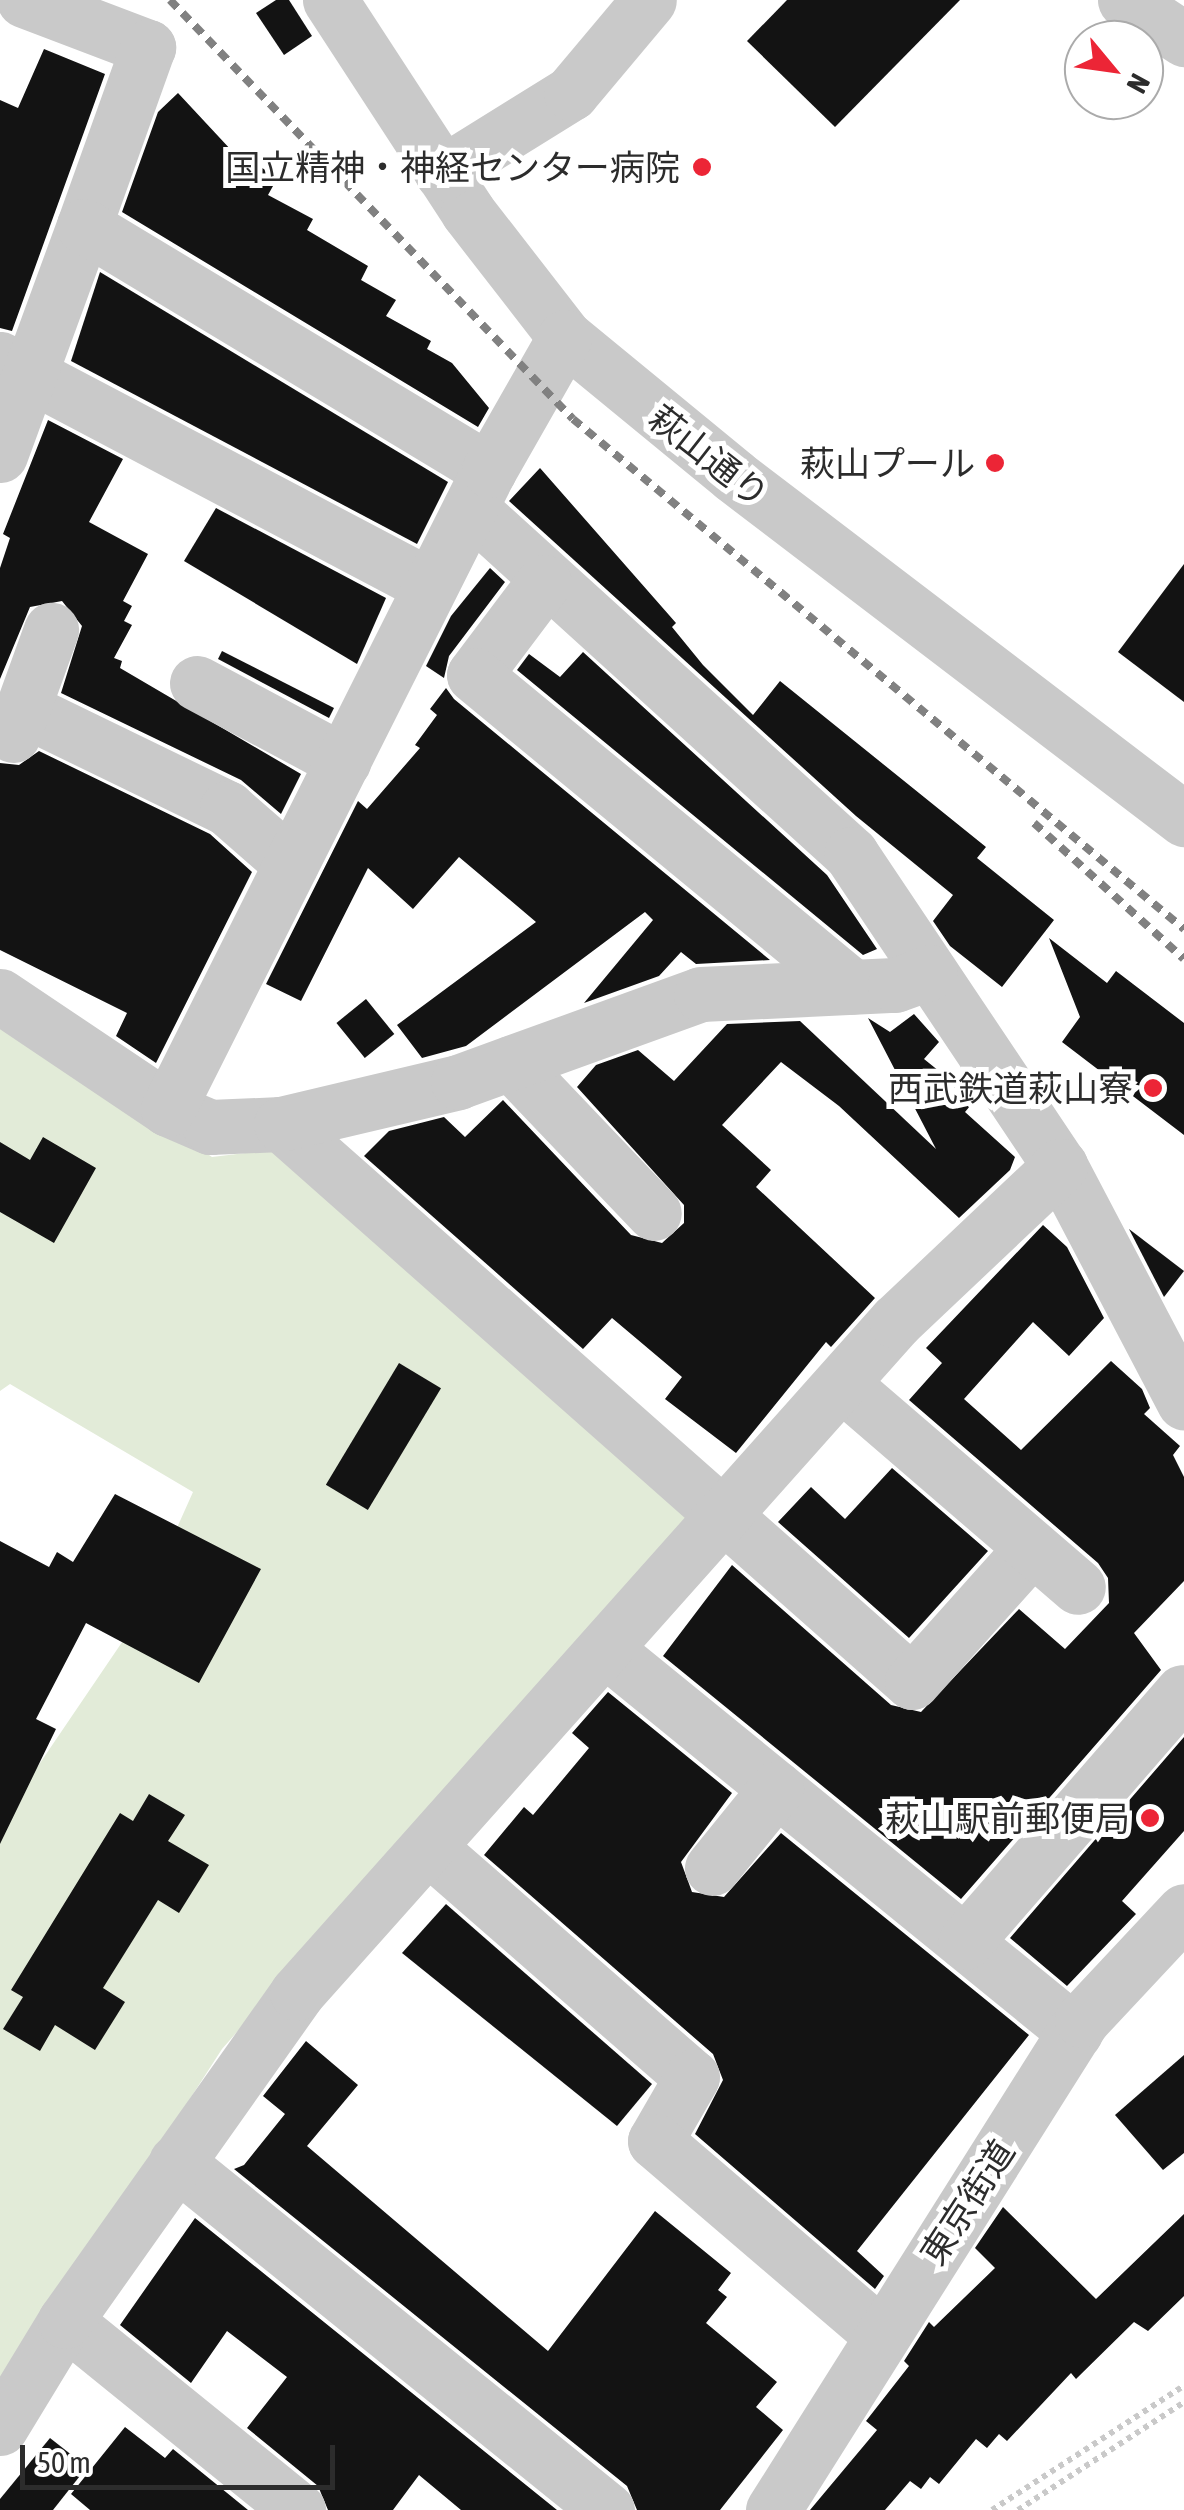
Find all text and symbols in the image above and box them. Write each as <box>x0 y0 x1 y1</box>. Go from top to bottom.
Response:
north arrow <box>1064 20 1164 120</box>
text: N <box>1120 69 1156 99</box>
place label: 国立精神・神経センター病院 <box>225 146 680 188</box>
marker: 国立精神・神経センター病院 <box>689 154 715 180</box>
street label: 萩山通り <box>641 396 777 516</box>
place label: 萩山プール <box>800 442 975 484</box>
marker: 萩山プール <box>984 452 1006 474</box>
place label: 西武鉄道萩山寮 <box>888 1067 1133 1109</box>
marker: 西武鉄道萩山寮 <box>1142 1077 1164 1099</box>
place label: 萩山駅前郵便局 <box>885 1797 1130 1839</box>
marker: 萩山駅前郵便局 <box>1139 1807 1161 1829</box>
street label: 東京街道 <box>911 2132 1023 2272</box>
scale bar <box>25 2425 340 2487</box>
text: 50 m <box>37 2445 91 2479</box>

